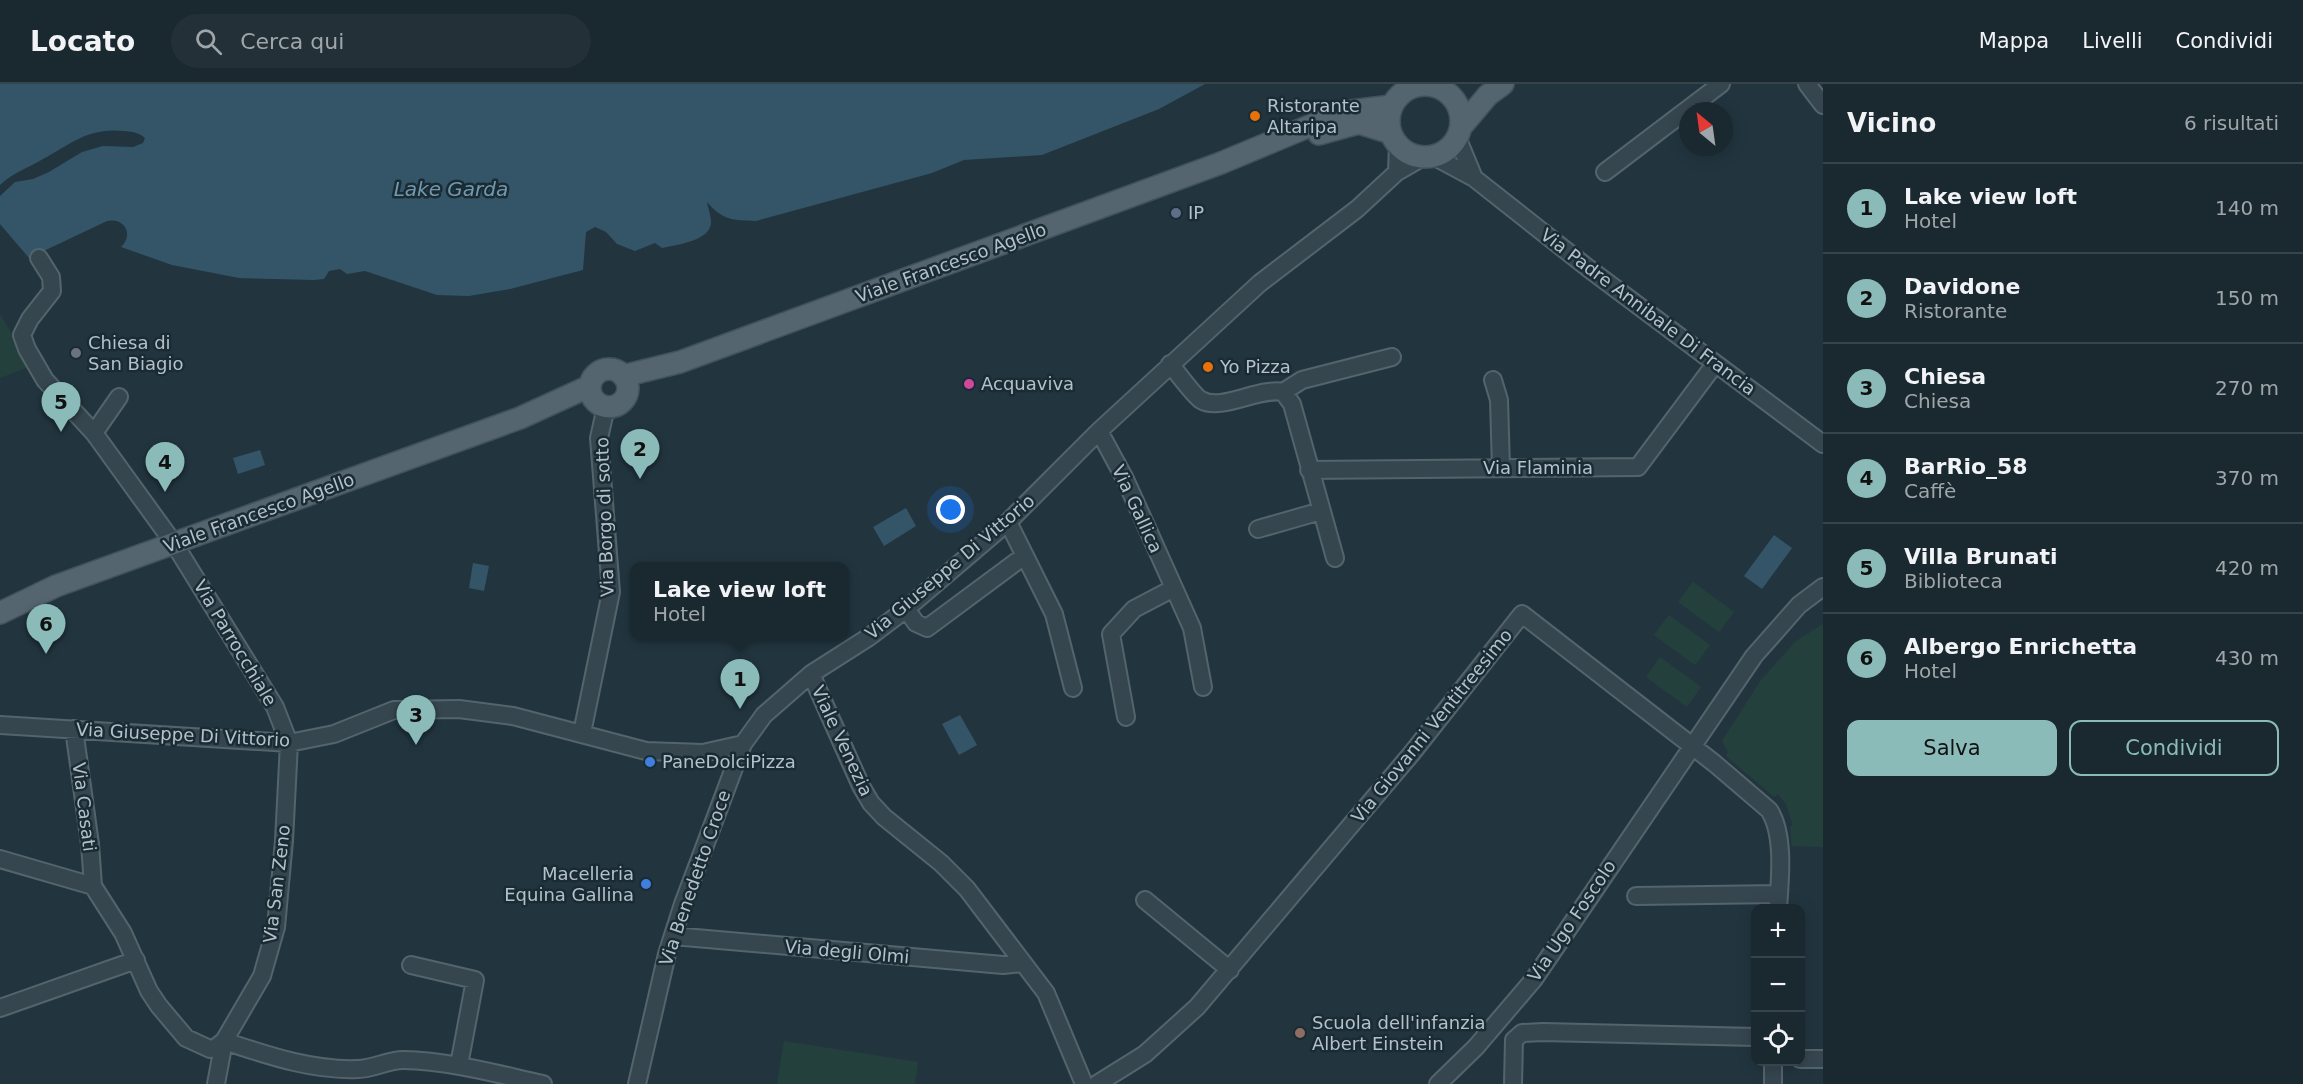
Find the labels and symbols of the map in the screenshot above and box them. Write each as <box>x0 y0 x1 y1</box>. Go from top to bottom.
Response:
place label: Ristorante Altaripa <box>1267 95 1360 137</box>
north arrow <box>1679 102 1733 156</box>
marker: Ristorante Altaripa <box>1248 109 1262 123</box>
water label: Lake Garda <box>394 177 508 201</box>
place label: IP <box>1188 202 1204 223</box>
marker: IP <box>1169 206 1183 220</box>
street label: Viale Francesco Agello <box>853 218 1049 307</box>
street label: Via Padre Annibale Di Francia <box>1537 224 1760 399</box>
place label: Chiesa di San Biagio <box>88 332 183 374</box>
marker: Chiesa di San Biagio <box>69 346 83 360</box>
place label: Yo Pizza <box>1219 356 1291 377</box>
marker: Yo Pizza <box>1201 360 1215 374</box>
place label: Acquaviva <box>981 373 1074 394</box>
marker: Acquaviva <box>962 377 976 391</box>
pin: 5 <box>42 382 80 432</box>
pin: 2 <box>620 430 660 479</box>
street label: Via Borgo di sotto <box>591 437 618 597</box>
pin: 4 <box>146 442 184 492</box>
street label: Via Flaminia <box>1483 457 1593 478</box>
street label: Via Gallica <box>1108 461 1167 556</box>
street label: Viale Francesco Agello <box>161 468 357 557</box>
street label: Via Giuseppe Di Vittorio <box>861 490 1038 643</box>
your location <box>936 495 965 524</box>
street label: Via Parrocchiale <box>190 576 281 710</box>
pin: 6 <box>26 604 66 654</box>
street label: Via Giovanni Ventitreesimo <box>1347 624 1516 827</box>
pin: 1 <box>720 660 760 709</box>
street label: Viale Venezia <box>808 682 877 799</box>
pin: 3 <box>396 696 436 745</box>
street label: Via Giuseppe Di Vittorio <box>76 718 291 751</box>
place label: PaneDolciPizza <box>662 751 796 772</box>
marker: PaneDolciPizza <box>643 755 657 769</box>
street label: Via Casati <box>69 761 100 853</box>
street label: Via Benedetto Croce <box>655 787 734 968</box>
street label: Via San Zeno <box>259 824 294 944</box>
street label: Via Ugo Foscolo <box>1523 856 1620 985</box>
place label: Macelleria Equina Gallina <box>504 863 634 905</box>
marker: Macelleria Equina Gallina <box>639 877 653 891</box>
street label: Via degli Olmi <box>784 936 910 967</box>
place label: Scuola dell'infanzia Albert Einstein <box>1312 1012 1486 1054</box>
marker: Scuola dell'infanzia Albert Einstein <box>1293 1026 1307 1040</box>

